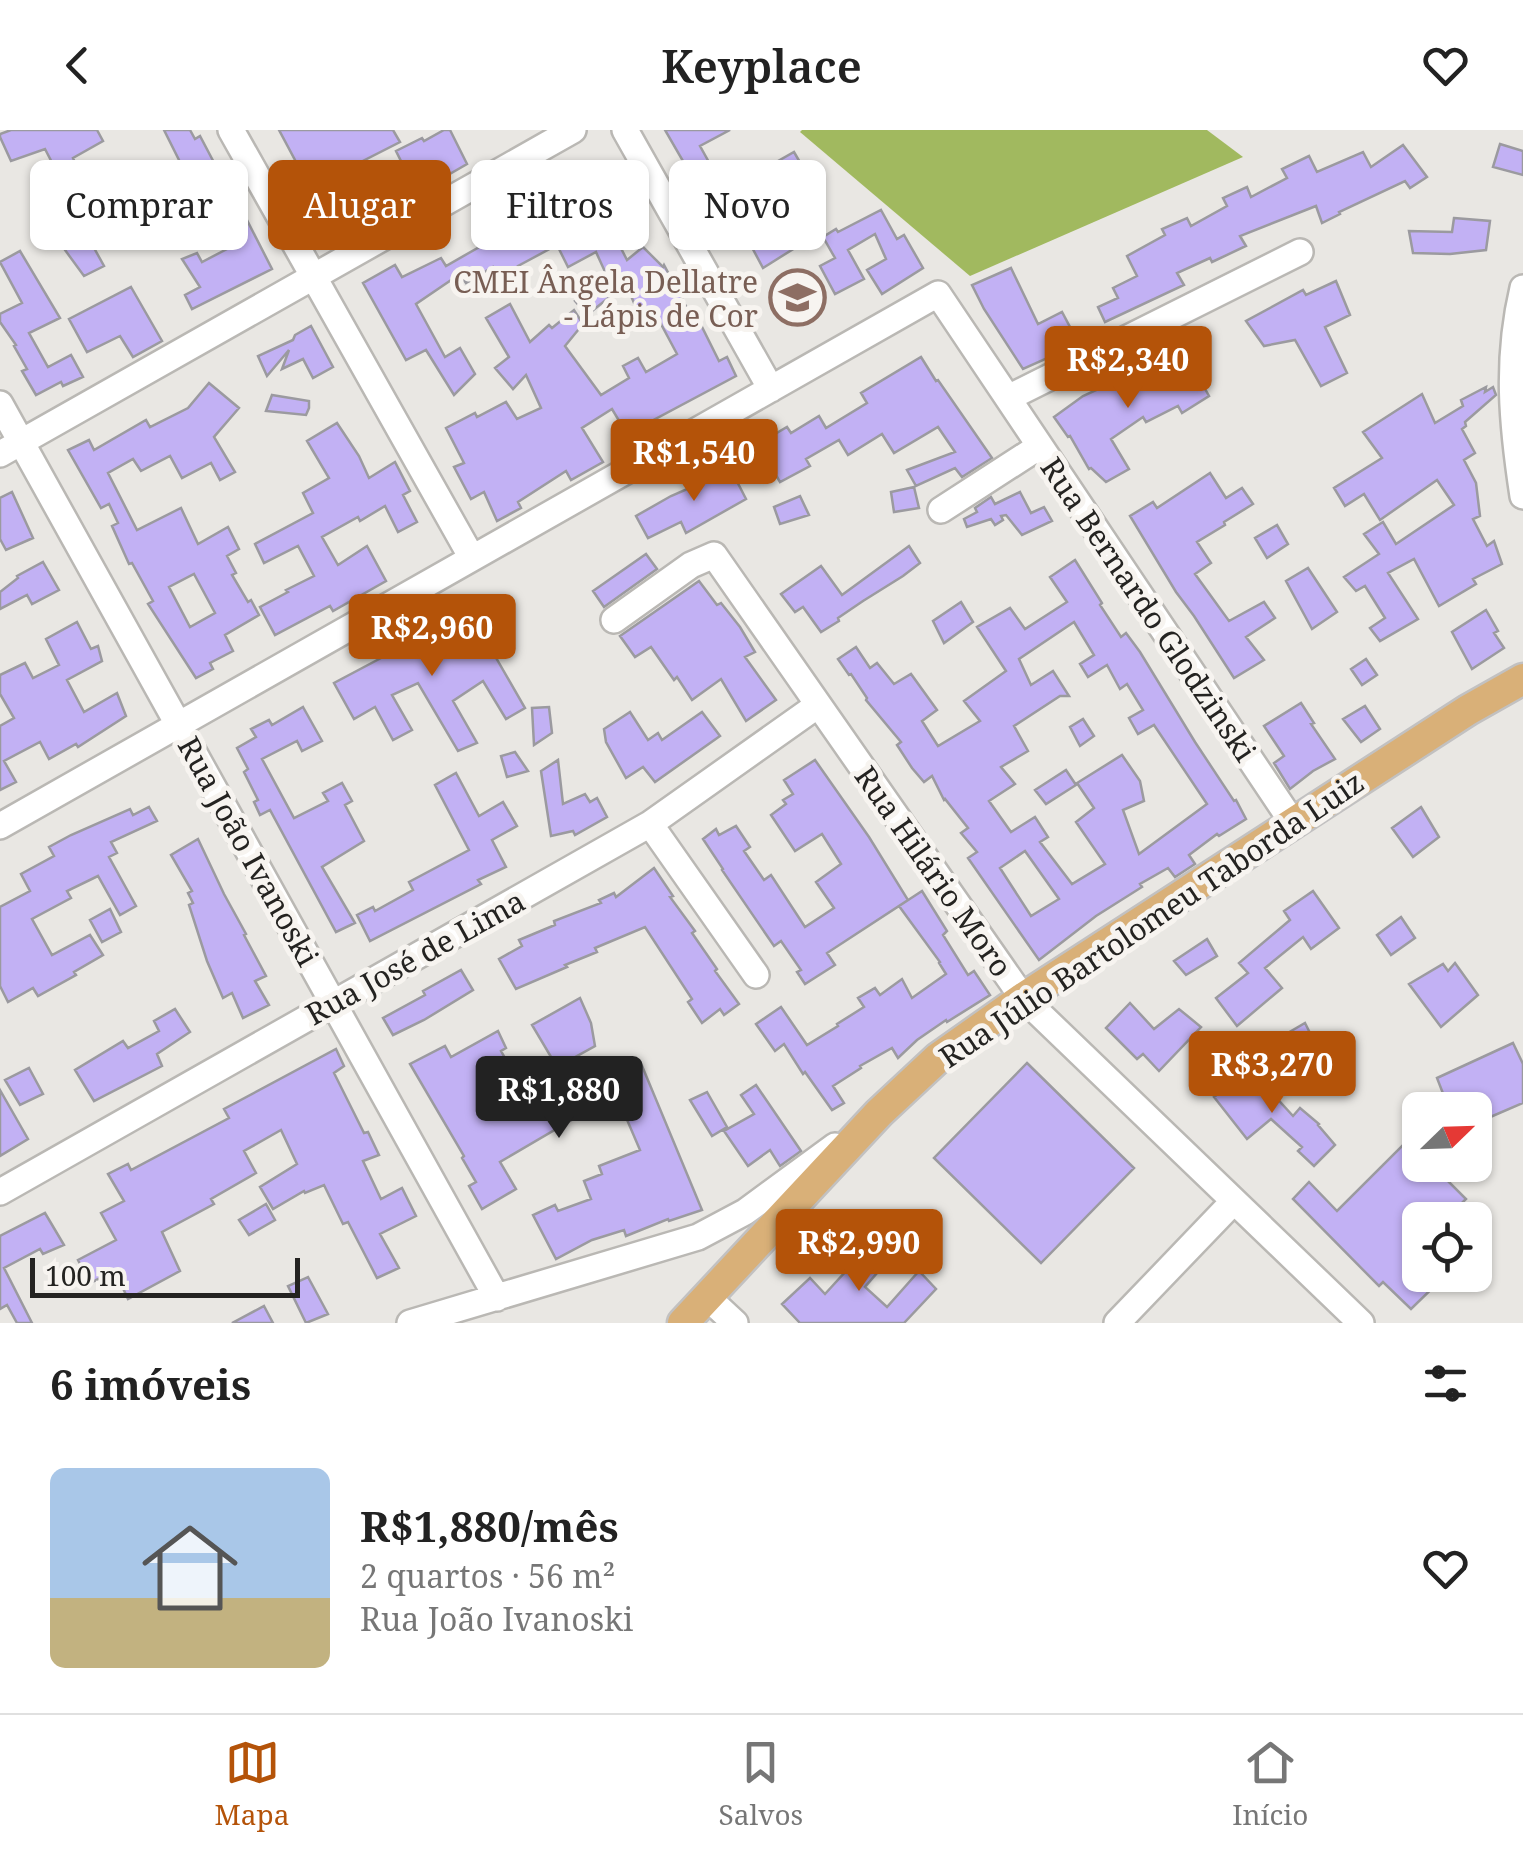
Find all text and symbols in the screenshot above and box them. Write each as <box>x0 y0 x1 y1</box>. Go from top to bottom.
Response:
text: Keyplace <box>661 35 862 96</box>
icon: back <box>50 38 105 93</box>
icon: heart <box>1418 38 1473 93</box>
chip: Comprar <box>30 160 248 250</box>
chip: Alugar <box>268 160 451 250</box>
chip: Filtros <box>471 160 649 250</box>
chip: Novo <box>669 160 826 250</box>
place label: CMEI Ângela Dellatre - Lápis de Cor <box>453 261 758 336</box>
school or university icon: CMEI Ângela Dellatre - Lápis de Cor <box>767 268 827 328</box>
pin: R$2,340 <box>1036 326 1220 411</box>
text: R$2,340 <box>1067 337 1189 380</box>
pin: R$1,540 <box>602 419 786 504</box>
text: R$1,540 <box>633 430 755 473</box>
street label: Rua Bernardo Glodzinski <box>1032 449 1266 769</box>
pin: R$2,960 <box>340 594 524 679</box>
text: R$2,960 <box>371 605 493 648</box>
street label: Rua João Ivanoski <box>169 729 329 973</box>
street label: Rua Hilário Moro <box>846 757 1022 985</box>
street label: Rua Júlio Bartolomeu Taborda Luiz <box>931 761 1371 1077</box>
street label: Rua José de Lima <box>298 880 532 1034</box>
pin: R$3,270 <box>1180 1031 1364 1116</box>
text: R$3,270 <box>1211 1042 1333 1085</box>
pin: R$1,880 <box>467 1056 651 1141</box>
text: R$1,880 <box>498 1067 620 1110</box>
north arrow <box>1402 1092 1492 1182</box>
map controls <box>1402 1092 1492 1292</box>
button: locate <box>1402 1202 1492 1292</box>
pin: R$2,990 <box>767 1209 951 1294</box>
text: R$2,990 <box>798 1220 920 1263</box>
scale bar <box>30 1253 300 1298</box>
text: 100 m <box>45 1256 126 1294</box>
text: 6 imóveis <box>50 1355 251 1412</box>
icon: filters <box>1418 1356 1473 1411</box>
text: R$1,880/mês <box>360 1497 619 1554</box>
icon: home <box>130 1508 250 1628</box>
icon: heart <box>1418 1541 1473 1596</box>
text: 2 quartos · 56 m² <box>360 1554 615 1597</box>
text: Rua João Ivanoski <box>360 1597 633 1640</box>
tab: Mapa <box>215 1735 290 1833</box>
tab: Salvos <box>719 1735 803 1833</box>
tab: Início <box>1232 1735 1308 1833</box>

